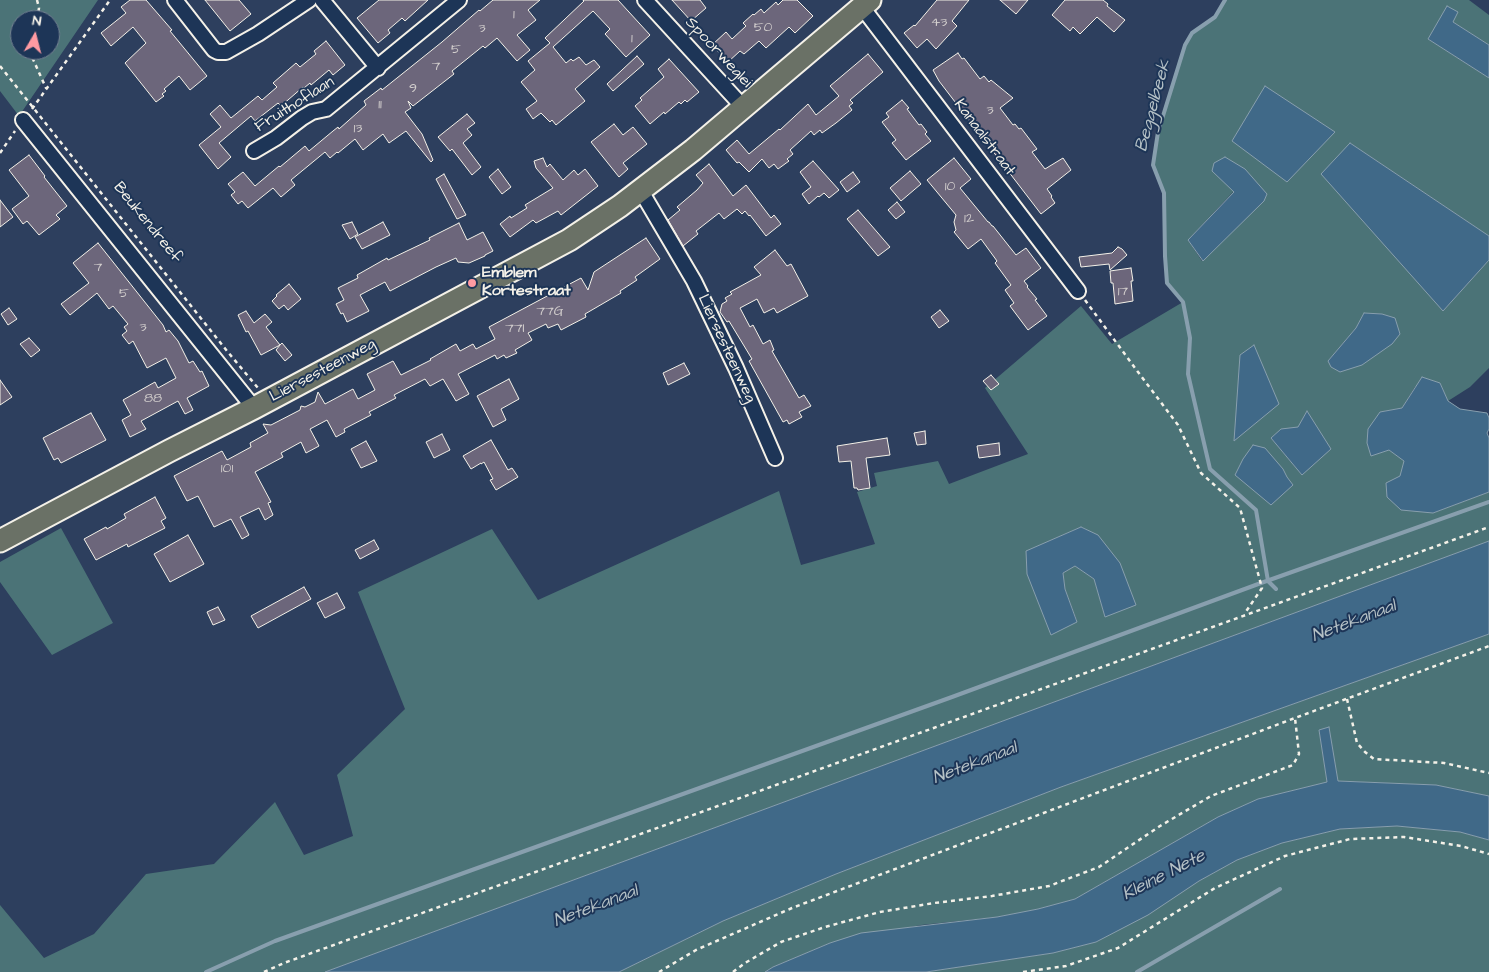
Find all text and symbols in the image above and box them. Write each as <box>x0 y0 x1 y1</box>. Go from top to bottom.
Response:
house number: 1 <box>513 7 515 23</box>
north arrow <box>10 10 60 60</box>
text: N <box>31 11 43 32</box>
street label: Spoorweglei <box>680 14 756 92</box>
house number: 43 <box>931 15 947 31</box>
house number: 50 <box>754 20 772 36</box>
house number: 3 <box>478 21 486 37</box>
house number: 1 <box>631 31 633 47</box>
house number: 5 <box>451 42 461 58</box>
water label: Beggelbeek <box>1131 58 1177 154</box>
house number: 7 <box>432 59 440 75</box>
street label: Fruithoflaan <box>252 73 338 137</box>
house number: 9 <box>409 81 417 97</box>
street label: Kanaalstraat <box>949 96 1019 180</box>
house number: 11 <box>378 97 382 113</box>
house number: 3 <box>986 103 994 119</box>
house number: 13 <box>354 121 362 137</box>
street label: Beukendreef <box>109 179 185 267</box>
house number: 10 <box>945 179 955 195</box>
house number: 12 <box>964 211 974 227</box>
house number: 7 <box>94 260 102 276</box>
place label: Emblem Kortestraat <box>482 264 571 302</box>
marker: Emblem Kortestraat <box>466 277 478 289</box>
house number: 17 <box>1118 284 1128 300</box>
house number: 5 <box>119 286 129 302</box>
street label: Liersesteenweg <box>693 292 759 406</box>
house number: 77G <box>537 304 563 320</box>
house number: 3 <box>139 320 147 336</box>
house number: 77I <box>505 321 525 337</box>
street label: Liersesteenweg <box>267 335 379 407</box>
house number: 88 <box>144 391 162 407</box>
house number: 101 <box>221 461 233 477</box>
water label: Netekanaal <box>1309 596 1399 648</box>
water label: Netekanaal <box>930 738 1020 790</box>
water label: Kleine Nete <box>1119 846 1209 906</box>
water label: Netekanaal <box>551 881 641 933</box>

